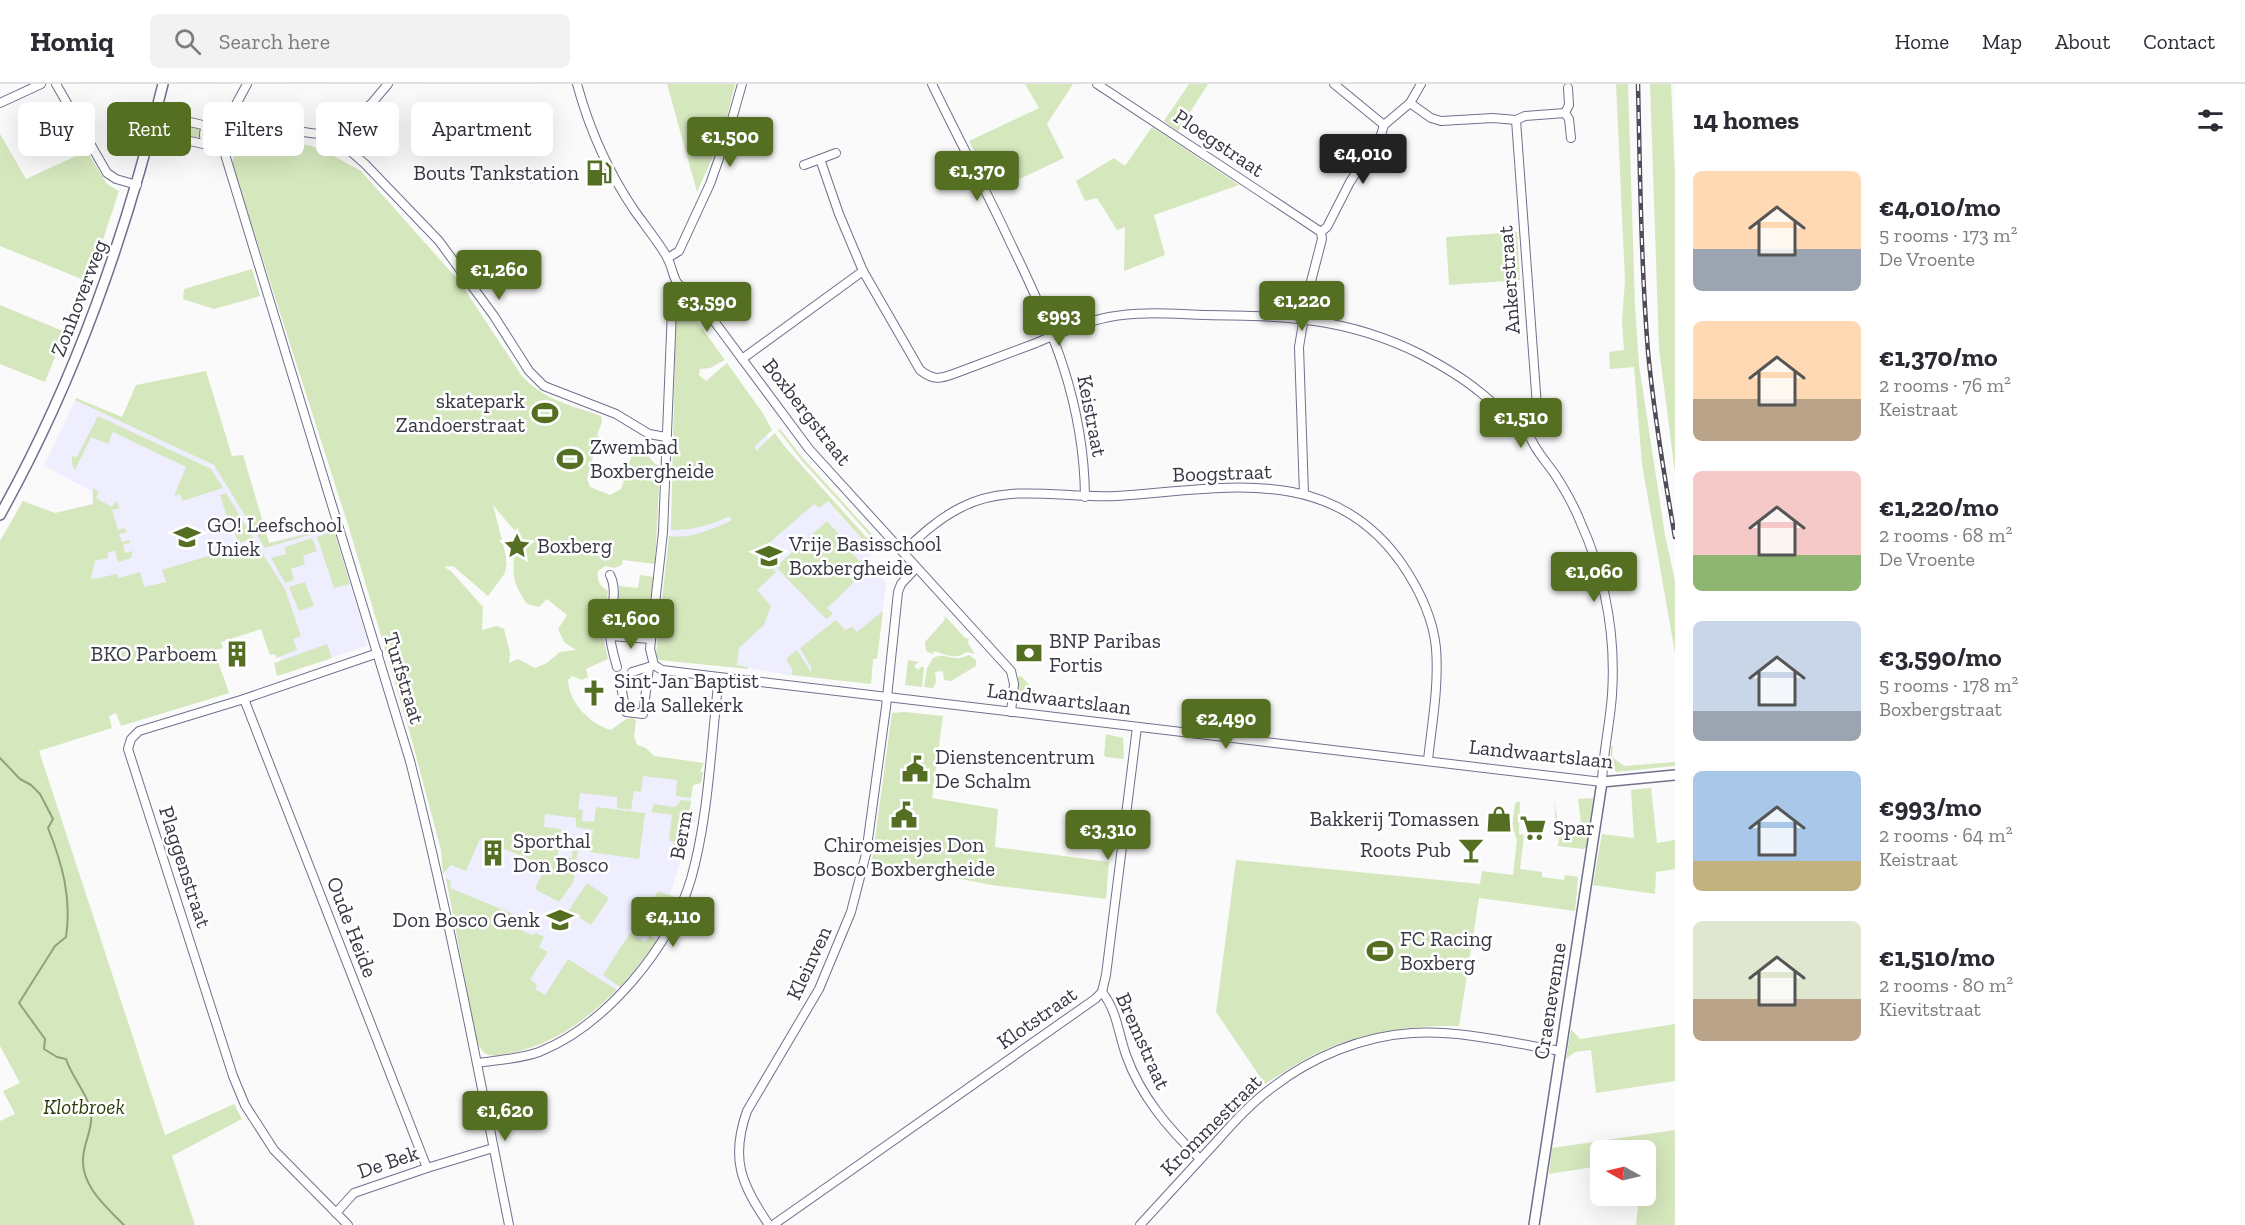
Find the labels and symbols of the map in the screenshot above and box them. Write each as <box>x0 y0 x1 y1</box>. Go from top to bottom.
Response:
street label: Ploegstraat <box>1169 103 1269 182</box>
pin: €1,500 <box>681 117 779 168</box>
pin: €4,010 <box>1314 134 1412 185</box>
pin: €1,370 <box>928 151 1026 202</box>
fuel station icon: Bouts Tankstation <box>584 158 614 188</box>
place label: Bouts Tankstation <box>413 160 579 185</box>
street label: Ankerstraat <box>1492 225 1525 335</box>
street label: Zonhoverweg <box>45 235 112 360</box>
pin: €1,260 <box>450 250 548 301</box>
pin: €1,220 <box>1253 281 1351 332</box>
pin: €3,590 <box>658 282 756 333</box>
pin: €993 <box>1023 296 1095 347</box>
street label: Boxbergstraat <box>758 353 857 470</box>
street label: Keistraat <box>1072 373 1113 459</box>
place label: skatepark Zandoerstraat <box>396 388 525 437</box>
sports icon: skatepark Zandoerstraat <box>530 398 560 428</box>
pin: €1,510 <box>1472 398 1570 449</box>
place label: Zwembad Boxbergheide <box>590 434 714 483</box>
sports icon: Zwembad Boxbergheide <box>555 444 585 474</box>
street label: Boogstraat <box>1172 458 1272 487</box>
place label: GO! Leefschool Uniek <box>207 512 343 561</box>
school or university icon: GO! Leefschool Uniek <box>172 522 202 552</box>
place icon: Boxberg <box>502 531 532 561</box>
place label: Vrije Basisschool Boxbergheide <box>788 531 942 580</box>
place label: Boxberg <box>537 533 613 558</box>
school or university icon: Vrije Basisschool Boxbergheide <box>754 541 784 571</box>
pin: €1,060 <box>1545 552 1643 603</box>
pin: €1,600 <box>582 599 680 650</box>
place label: BNP Paribas Fortis <box>1049 628 1161 677</box>
street label: Turfstraat <box>379 629 430 727</box>
bank icon: BNP Paribas Fortis <box>1014 638 1044 668</box>
building icon: BKO Parboem <box>222 639 252 669</box>
place label: BKO Parboem <box>91 641 217 666</box>
place label: Sint-Jan Baptist de la Sallekerk <box>614 668 759 717</box>
street label: Landwaartslaan <box>986 677 1133 720</box>
church icon: Sint-Jan Baptist de la Sallekerk <box>579 678 609 708</box>
pin: €2,490 <box>1177 699 1275 750</box>
street label: Landwaartslaan <box>1468 733 1615 774</box>
place label: Dienstencentrum De Schalm <box>935 744 1095 793</box>
public building icon: Dienstencentrum De Schalm <box>900 754 930 784</box>
public building icon: Chiromeisjes Don Bosco Boxbergheide <box>889 800 919 830</box>
street label: Plaggenstraat <box>154 803 217 931</box>
shop icon: Bakkerij Tomassen <box>1484 804 1514 834</box>
place label: Bakkerij Tomassen <box>1309 806 1479 832</box>
street label: Berm <box>664 808 697 861</box>
pin: €3,310 <box>1059 810 1157 861</box>
supermarket icon: Spar <box>1518 813 1548 843</box>
place label: Spar <box>1553 815 1595 840</box>
place label: Sporthal Don Bosco <box>513 828 609 877</box>
place label: Chiromeisjes Don Bosco Boxbergheide <box>813 832 995 881</box>
bar icon: Roots Pub <box>1456 835 1486 865</box>
place label: Roots Pub <box>1360 837 1451 862</box>
building icon: Sporthal Don Bosco <box>478 838 508 868</box>
street label: Oude Heide <box>322 873 383 981</box>
pin: €4,110 <box>624 897 722 948</box>
school or university icon: Don Bosco Genk <box>545 905 575 935</box>
place label: Don Bosco Genk <box>392 907 540 932</box>
street label: Kleinven <box>781 922 836 1004</box>
place label: FC Racing Boxberg <box>1400 926 1493 975</box>
sports icon: FC Racing Boxberg <box>1365 936 1395 966</box>
street label: Craenevenne <box>1528 941 1571 1061</box>
street label: Klotstraat <box>992 981 1082 1054</box>
street label: Bremstraat <box>1111 988 1176 1093</box>
street label: Krommestraat <box>1155 1069 1267 1181</box>
pin: €1,620 <box>456 1091 554 1142</box>
park label: Klotbroek <box>43 1094 125 1119</box>
street label: De Bek <box>354 1139 422 1184</box>
north arrow <box>1590 1140 1656 1206</box>

